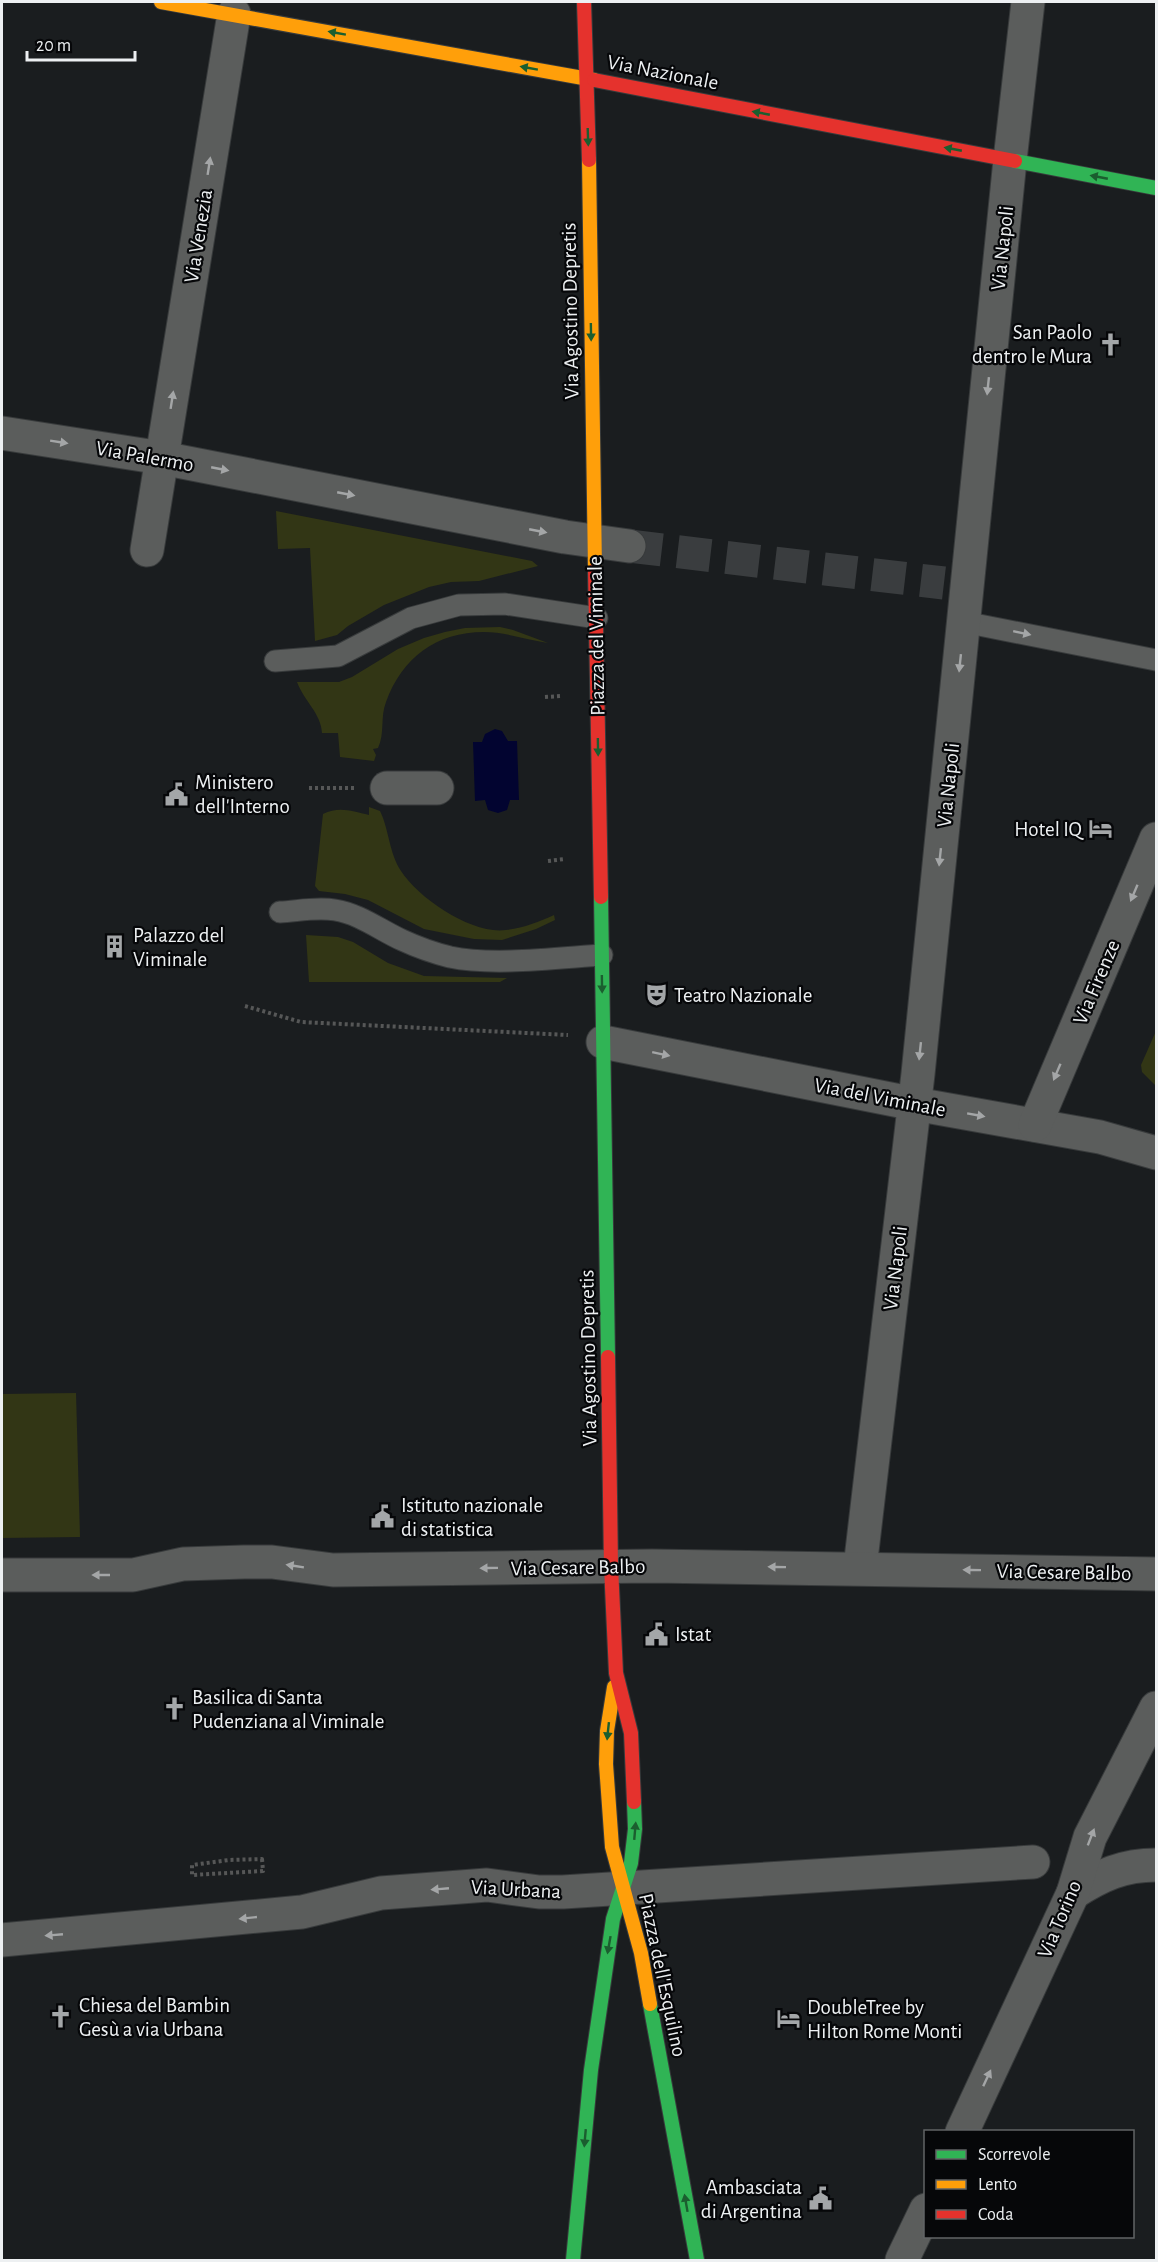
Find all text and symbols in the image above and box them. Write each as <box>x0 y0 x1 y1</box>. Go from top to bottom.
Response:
scale bar <box>27 24 135 62</box>
one-way arrow <box>328 28 347 37</box>
text: 20 m <box>36 37 71 55</box>
street label: Via Nazionale <box>605 51 720 94</box>
one-way arrow <box>519 63 538 72</box>
one-way arrow <box>752 108 771 117</box>
one-way arrow <box>584 128 593 147</box>
one-way arrow <box>943 144 962 153</box>
one-way arrow <box>205 157 214 176</box>
one-way arrow <box>1089 172 1108 181</box>
street label: Via Venezia <box>181 187 216 284</box>
street label: Via Napoli <box>988 205 1017 291</box>
street label: Via Agostino Depretis <box>558 222 583 399</box>
place label: San Paolo dentro le Mura <box>972 322 1092 367</box>
one-way arrow <box>587 323 596 342</box>
church icon: San Paolo dentro le Mura <box>1097 331 1123 357</box>
one-way arrow <box>983 376 993 395</box>
one-way arrow <box>167 391 176 410</box>
one-way arrow <box>50 437 69 446</box>
street label: Via Palermo <box>94 438 195 475</box>
one-way arrow <box>210 465 229 474</box>
one-way arrow <box>337 490 356 499</box>
one-way arrow <box>528 527 547 536</box>
street label: Piazza del Viminale <box>585 556 608 716</box>
one-way arrow <box>1012 629 1031 638</box>
one-way arrow <box>955 654 965 673</box>
one-way arrow <box>593 738 603 757</box>
street label: Via Napoli <box>934 742 963 828</box>
place label: Ministero dell'Interno <box>195 772 290 817</box>
public building icon: Ministero dell'Interno <box>164 781 190 807</box>
hotel icon: Hotel IQ <box>1087 816 1113 842</box>
place label: Hotel IQ <box>1014 819 1085 840</box>
one-way arrow <box>935 848 945 867</box>
one-way arrow <box>1129 884 1139 902</box>
place label: Palazzo del Viminale <box>133 925 225 970</box>
building icon: Palazzo del Viminale <box>102 934 128 960</box>
street label: Via Firenze <box>1069 937 1124 1028</box>
one-way arrow <box>597 975 607 994</box>
theatre icon: Teatro Nazionale <box>643 982 669 1008</box>
place label: Teatro Nazionale <box>674 985 812 1006</box>
one-way arrow <box>916 1042 925 1061</box>
one-way arrow <box>651 1050 670 1060</box>
one-way arrow <box>1053 1064 1062 1081</box>
street label: Via del Viminale <box>812 1074 947 1121</box>
one-way arrow <box>967 1110 986 1119</box>
street label: Via Napoli <box>880 1225 911 1312</box>
street label: Via Agostino Depretis <box>576 1269 601 1446</box>
place label: Istituto nazionale di statistica <box>401 1495 543 1540</box>
public building icon: Istituto nazionale di statistica <box>370 1504 396 1530</box>
street label: Via Cesare Balbo <box>510 1556 646 1579</box>
one-way arrow <box>285 1561 304 1570</box>
street label: Via Cesare Balbo <box>996 1561 1132 1584</box>
one-way arrow <box>768 1562 787 1572</box>
one-way arrow <box>480 1563 499 1573</box>
one-way arrow <box>963 1565 982 1575</box>
one-way arrow <box>92 1570 111 1580</box>
public building icon: Istat <box>644 1621 670 1647</box>
place label: Istat <box>675 1624 711 1645</box>
place label: Basilica di Santa Pudenziana al Viminale <box>192 1687 385 1732</box>
church icon: Basilica di Santa Pudenziana al Viminale <box>161 1696 187 1722</box>
one-way arrow <box>603 1722 613 1741</box>
one-way arrow <box>630 1821 640 1840</box>
one-way arrow <box>1087 1828 1096 1846</box>
street label: Via Urbana <box>470 1877 562 1902</box>
street label: Via Torino <box>1034 1877 1085 1961</box>
one-way arrow <box>431 1884 450 1893</box>
street label: Piazza dell'Esquilino <box>635 1892 690 2059</box>
one-way arrow <box>238 1913 257 1923</box>
one-way arrow <box>44 1930 63 1940</box>
one-way arrow <box>604 1935 613 1954</box>
place label: Chiesa del Bambin Gesù a via Urbana <box>79 1995 230 2040</box>
place label: DoubleTree by Hilton Rome Monti <box>807 1997 962 2042</box>
church icon: Chiesa del Bambin Gesù a via Urbana <box>48 2004 74 2030</box>
hotel icon: DoubleTree by Hilton Rome Monti <box>776 2006 802 2032</box>
one-way arrow <box>982 2070 991 2087</box>
one-way arrow <box>580 2129 590 2148</box>
legend <box>924 2130 1134 2238</box>
text: Scorrevole <box>978 2146 1051 2164</box>
text: Lento <box>978 2176 1017 2194</box>
place label: Ambasciata di Argentina <box>701 2177 802 2222</box>
public building icon: Ambasciata di Argentina <box>807 2186 833 2212</box>
one-way arrow <box>681 2193 690 2212</box>
text: Coda <box>978 2206 1013 2224</box>

